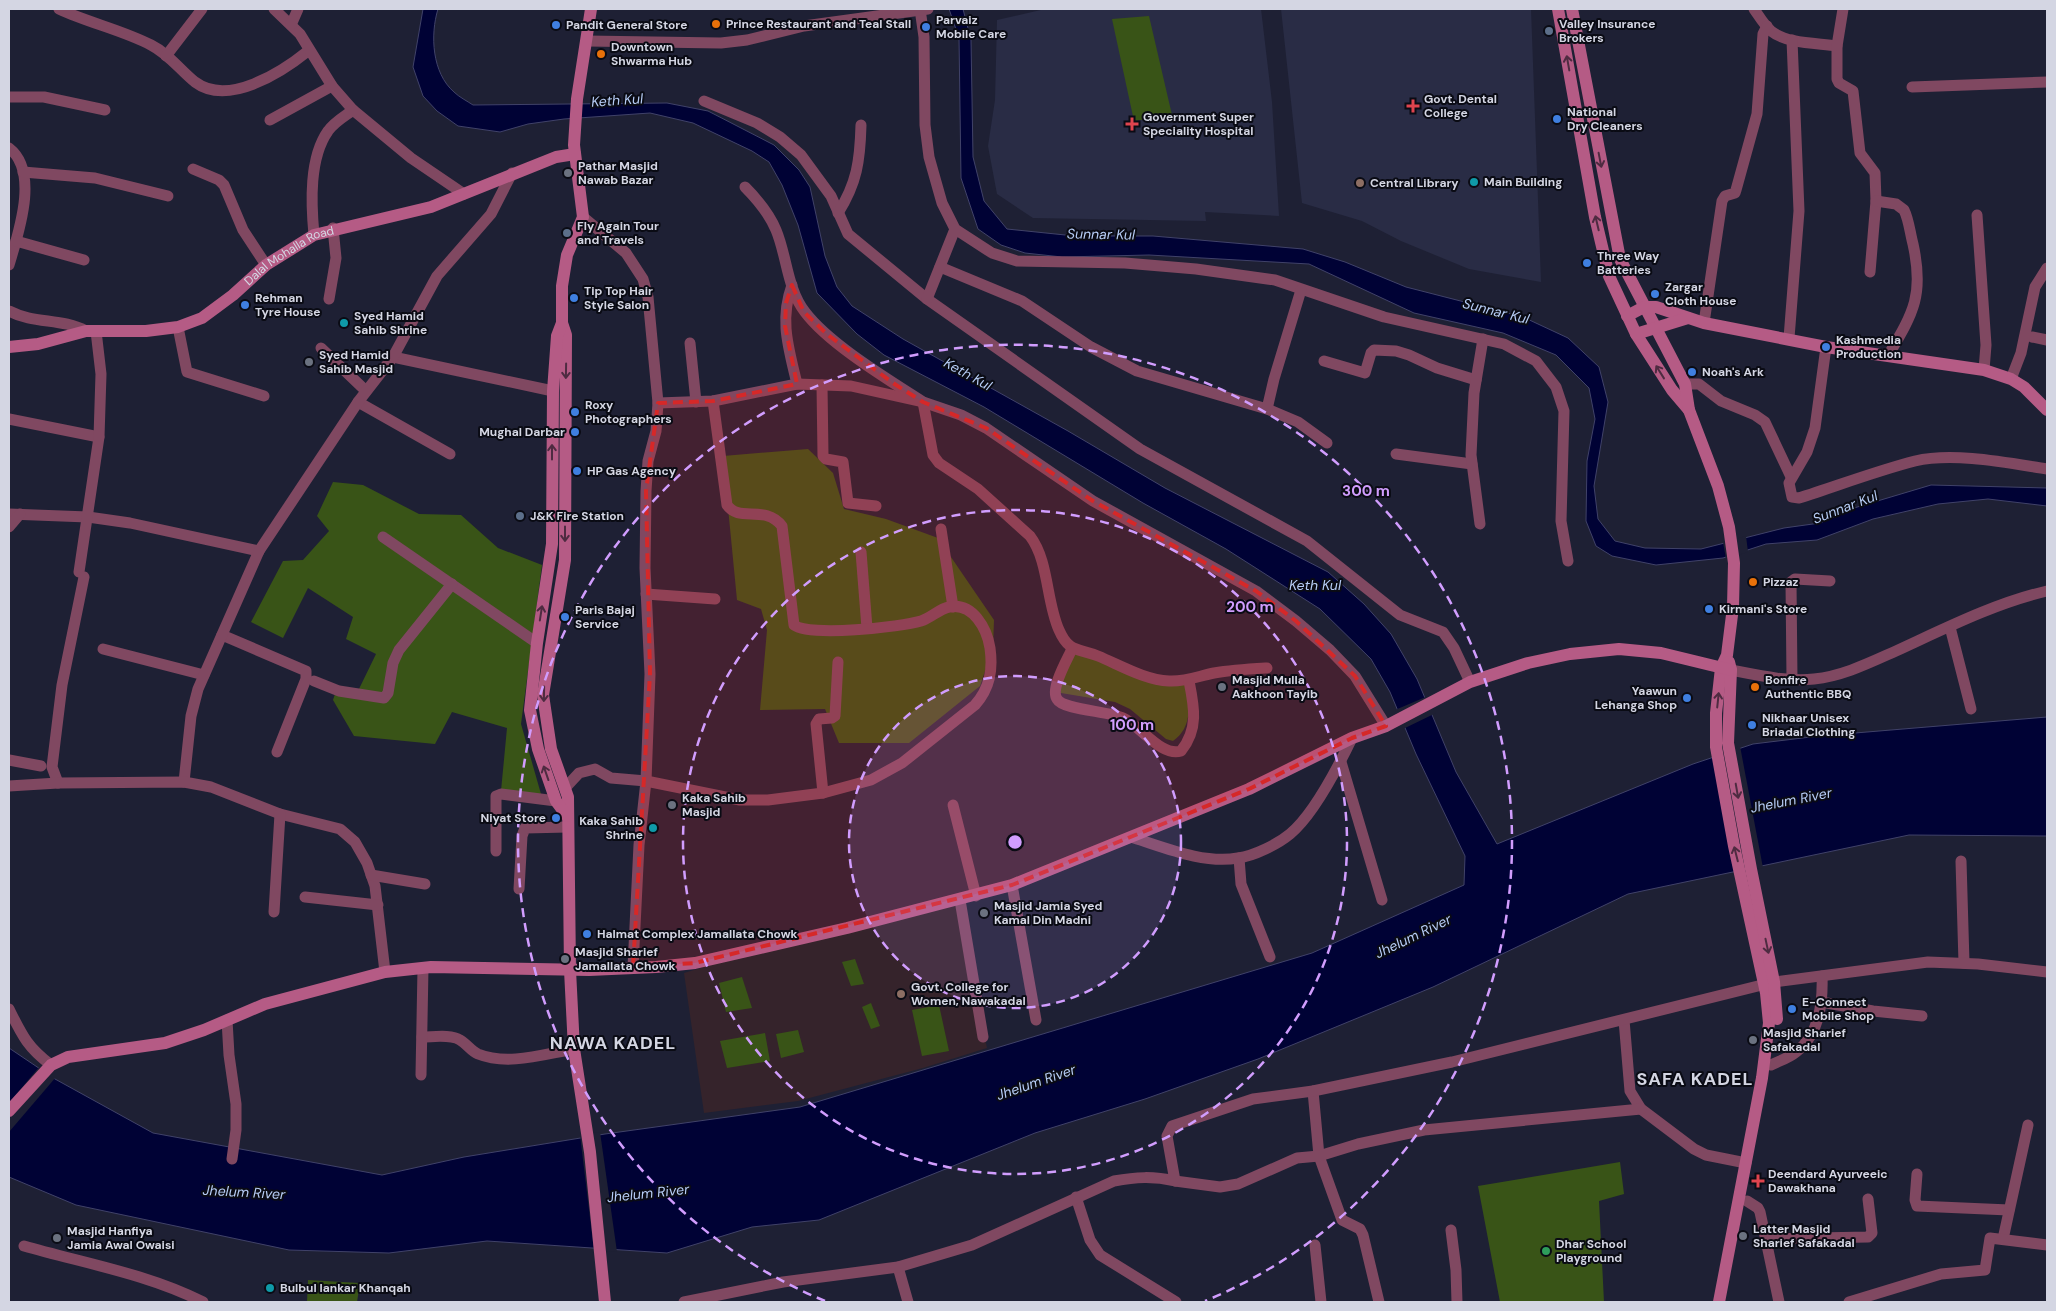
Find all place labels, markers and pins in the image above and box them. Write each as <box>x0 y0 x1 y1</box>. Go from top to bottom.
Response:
place label: Parvaiz Mobile Care <box>936 12 1006 42</box>
place label: Prince Restaurant and Teal Stall <box>726 16 911 32</box>
place label: Valley Insurance Brokers <box>1559 16 1655 46</box>
place label: Pandit General Store <box>566 17 687 33</box>
marker: Prince Restaurant and Teal Stall <box>710 18 722 30</box>
marker: Pandit General Store <box>550 19 562 31</box>
marker: Parvaiz Mobile Care <box>920 21 932 33</box>
marker: Valley Insurance Brokers <box>1543 25 1555 37</box>
place label: Downtown Shwarma Hub <box>611 39 692 69</box>
marker: Downtown Shwarma Hub <box>595 48 607 60</box>
place label: Govt. Dental College <box>1424 91 1497 121</box>
marker: Govt. Dental College <box>1406 99 1420 113</box>
place label: National Dry Cleaners <box>1567 104 1643 134</box>
place label: Government Super Speciality Hospital <box>1143 109 1254 139</box>
marker: National Dry Cleaners <box>1551 113 1563 125</box>
marker: Government Super Speciality Hospital <box>1125 117 1139 131</box>
place label: Pathar Masjid Nawab Bazar <box>578 158 658 188</box>
marker: Pathar Masjid Nawab Bazar <box>562 167 574 179</box>
place label: Main Building <box>1484 174 1562 190</box>
place label: Central Library <box>1370 175 1459 191</box>
marker: Main Building <box>1468 176 1480 188</box>
marker: Central Library <box>1354 177 1366 189</box>
place label: Fly Again Tour and Travels <box>577 218 659 248</box>
marker: Fly Again Tour and Travels <box>561 227 573 239</box>
place label: Three Way Batteries <box>1597 248 1660 278</box>
marker: Three Way Batteries <box>1581 257 1593 269</box>
place label: Zargar Cloth House <box>1665 279 1736 309</box>
place label: Tip Top Hair Style Salon <box>584 283 653 313</box>
marker: Zargar Cloth House <box>1649 288 1661 300</box>
place label: Rehman Tyre House <box>255 290 321 320</box>
marker: Tip Top Hair Style Salon <box>568 292 580 304</box>
marker: Rehman Tyre House <box>239 299 251 311</box>
place label: Syed Hamid Sahib Shrine <box>354 308 427 338</box>
marker: Syed Hamid Sahib Shrine <box>338 317 350 329</box>
place label: Kashmedia Production <box>1836 332 1901 362</box>
marker: Kashmedia Production <box>1820 341 1832 353</box>
place label: Syed Hamid Sahib Masjid <box>319 347 393 377</box>
marker: Syed Hamid Sahib Masjid <box>303 356 315 368</box>
place label: Noah's Ark <box>1702 364 1764 380</box>
marker: Noah's Ark <box>1686 366 1698 378</box>
place label: Roxy Photographers <box>585 397 672 427</box>
marker: Roxy Photographers <box>569 406 581 418</box>
place label: Mughal Darbar <box>479 424 565 440</box>
marker: Mughal Darbar <box>569 426 581 438</box>
place label: HP Gas Agency <box>587 463 677 479</box>
marker: HP Gas Agency <box>571 465 583 477</box>
place label: J&K Fire Station <box>530 508 624 524</box>
marker: J&K Fire Station <box>514 510 526 522</box>
place label: Pizzaz <box>1763 574 1798 590</box>
marker: Pizzaz <box>1747 576 1759 588</box>
place label: Kirmani's Store <box>1719 601 1807 617</box>
place label: Paris Bajaj Service <box>575 602 635 632</box>
marker: Kirmani's Store <box>1703 603 1715 615</box>
marker: Paris Bajaj Service <box>559 611 571 623</box>
place label: Masjid Mulla Aakhoon Tayib <box>1232 672 1318 702</box>
place label: Bonfire Authentic BBQ <box>1765 672 1851 702</box>
marker: Masjid Mulla Aakhoon Tayib <box>1216 681 1228 693</box>
marker: Bonfire Authentic BBQ <box>1749 681 1761 693</box>
place label: Yaawun Lehanga Shop <box>1595 683 1677 713</box>
marker: Yaawun Lehanga Shop <box>1681 692 1693 704</box>
place label: Nikhaar Unisex Briadal Clothing <box>1762 710 1855 740</box>
marker: Nikhaar Unisex Briadal Clothing <box>1746 719 1758 731</box>
place label: Kaka Sahib Masjid <box>682 790 746 820</box>
marker: Kaka Sahib Masjid <box>666 799 678 811</box>
place label: Niyat Store <box>481 810 546 826</box>
marker: Niyat Store <box>550 812 562 824</box>
place label: Kaka Sahib Shrine <box>579 813 643 843</box>
marker: Kaka Sahib Shrine <box>647 822 659 834</box>
centre of rings <box>1006 833 1024 851</box>
place label: Masjid Jamia Syed Kamal Din Madni <box>994 898 1102 928</box>
marker: Masjid Jamia Syed Kamal Din Madni <box>978 907 990 919</box>
place label: Halmat Complex Jamallata Chowk <box>597 926 798 942</box>
marker: Halmat Complex Jamallata Chowk <box>581 928 593 940</box>
place label: Masjid Sharief Jamallata Chowk <box>575 944 675 974</box>
marker: Masjid Sharief Jamallata Chowk <box>559 953 571 965</box>
place label: Govt. College for Women, Nawakadal <box>911 979 1026 1009</box>
marker: Govt. College for Women, Nawakadal <box>895 988 907 1000</box>
place label: E-Connect Mobile Shop <box>1802 994 1874 1024</box>
marker: E-Connect Mobile Shop <box>1786 1003 1798 1015</box>
place label: Masjid Sharief Safakadal <box>1763 1025 1846 1055</box>
marker: Masjid Sharief Safakadal <box>1747 1034 1759 1046</box>
place label: Deendard Ayurveeic Dawakhana <box>1768 1166 1888 1196</box>
marker: Deendard Ayurveeic Dawakhana <box>1752 1175 1764 1187</box>
place label: Latter Masjid Sharief Safakadal <box>1753 1221 1855 1251</box>
place label: Masjid Hanfiya Jamia Awal Owaisi <box>67 1223 175 1253</box>
marker: Latter Masjid Sharief Safakadal <box>1737 1230 1749 1242</box>
marker: Masjid Hanfiya Jamia Awal Owaisi <box>51 1232 63 1244</box>
place label: Dhar School Playground <box>1556 1236 1626 1266</box>
marker: Dhar School Playground <box>1540 1245 1552 1257</box>
place label: Bulbul lankar Khanqah <box>280 1280 411 1296</box>
marker: Bulbul lankar Khanqah <box>264 1282 276 1294</box>

